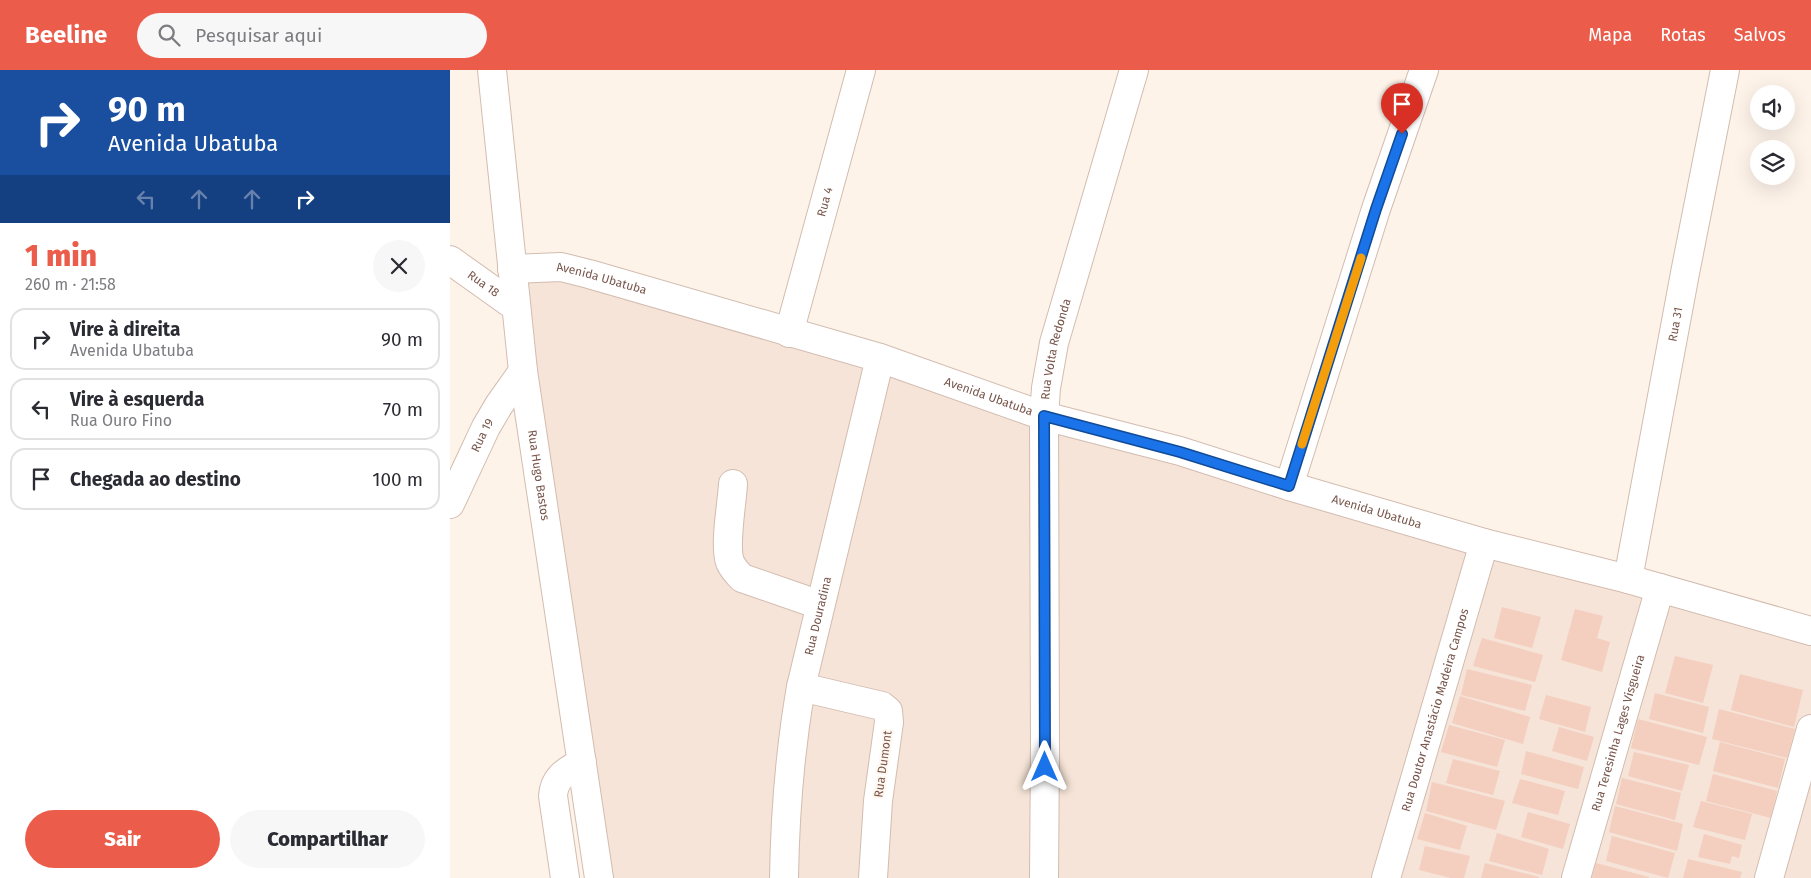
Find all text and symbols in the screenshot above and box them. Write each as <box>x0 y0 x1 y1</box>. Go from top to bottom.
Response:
search box <box>137 13 487 58</box>
text: Beeline <box>25 21 107 49</box>
icon: search <box>155 21 183 49</box>
text: Pesquisar aqui <box>195 24 322 47</box>
text: Mapa <box>1588 24 1632 46</box>
text: Rotas <box>1660 24 1706 46</box>
text: Salvos <box>1734 24 1786 46</box>
pin <box>1381 83 1423 134</box>
map controls <box>1750 85 1795 185</box>
button: sound <box>1750 85 1795 130</box>
text: 90 m <box>108 88 186 130</box>
icon: right <box>25 90 90 155</box>
icon: arrive <box>1388 90 1416 118</box>
text: Avenida Ubatuba <box>108 130 278 157</box>
button: layers <box>1750 140 1795 185</box>
icon: left <box>132 185 160 213</box>
icon: ahead <box>185 185 213 213</box>
icon: ahead <box>238 185 266 213</box>
icon: right <box>291 185 319 213</box>
street label: Rua 4 <box>814 185 836 218</box>
text: 1 min <box>25 238 97 274</box>
button: close <box>373 240 425 292</box>
street label: Avenida Ubatuba <box>556 260 648 297</box>
street label: Rua 18 <box>465 268 502 300</box>
text: 260 m · 21:58 <box>25 275 116 294</box>
street label: Rua Volta Redonda <box>1038 297 1074 400</box>
street label: Rua 31 <box>1665 306 1686 343</box>
text: Vire à direita <box>70 318 180 341</box>
icon: right <box>27 325 55 353</box>
text: 90 m <box>381 328 423 351</box>
text: Avenida Ubatuba <box>70 341 194 360</box>
street label: Avenida Ubatuba <box>942 374 1035 419</box>
text: Vire à esquerda <box>70 388 204 411</box>
icon: left <box>27 395 55 423</box>
text: 70 m <box>383 398 423 421</box>
text: Rua Ouro Fino <box>70 411 172 430</box>
street label: Rua 19 <box>468 416 496 454</box>
street label: Rua Hugo Bastos <box>525 429 552 522</box>
icon: arrive <box>27 465 55 493</box>
text: Chegada ao destino <box>70 468 241 491</box>
text: 100 m <box>372 468 423 491</box>
street label: Avenida Ubatuba <box>1330 492 1423 531</box>
street label: Rua Douradina <box>802 575 834 657</box>
street label: Rua Doutor Anastácio Madeira Campos <box>1399 606 1472 813</box>
street label: Rua Teresinha Lages Visgueira <box>1589 653 1647 813</box>
street label: Rua Dumont <box>871 729 895 798</box>
position arrow <box>1018 740 1070 792</box>
button: Sair <box>25 810 220 868</box>
button: Compartilhar <box>230 810 425 868</box>

